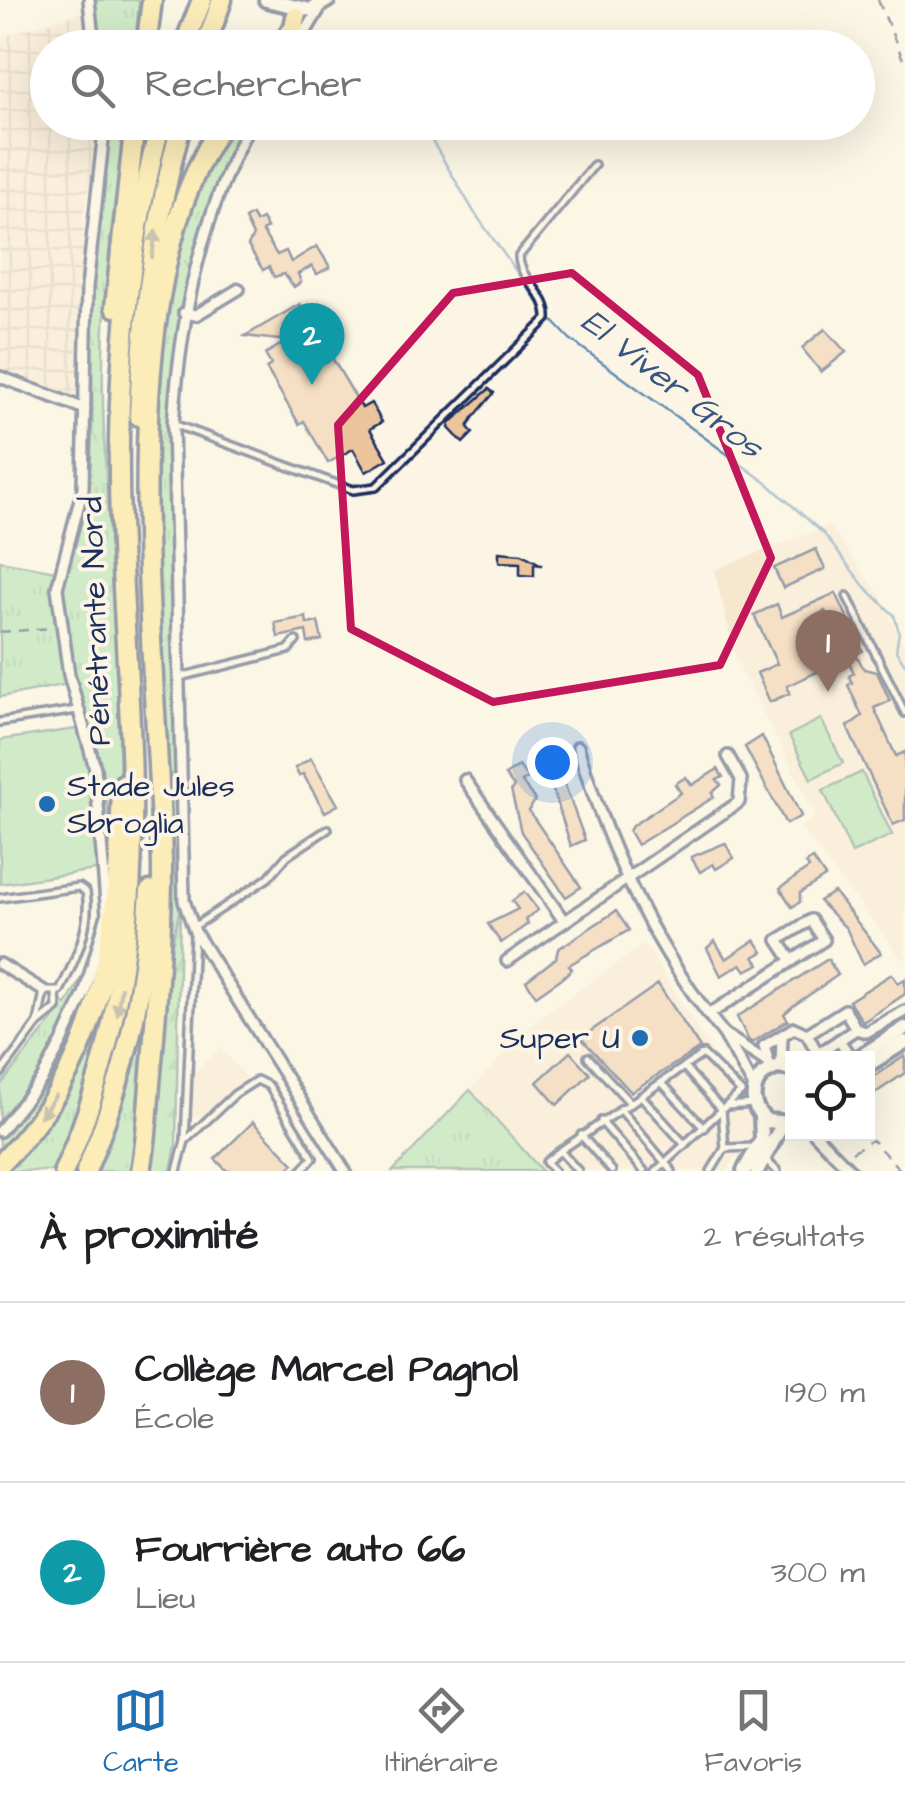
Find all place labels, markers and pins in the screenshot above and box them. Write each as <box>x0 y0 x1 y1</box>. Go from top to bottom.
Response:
pin: 2 <box>280 302 344 385</box>
pin: 1 <box>796 610 860 692</box>
place label: Stade Jules Sbroglia <box>67 764 235 846</box>
marker: Stade Jules Sbroglia <box>36 793 58 815</box>
place label: Super U <box>500 1016 620 1061</box>
marker: Super U <box>629 1027 651 1049</box>

